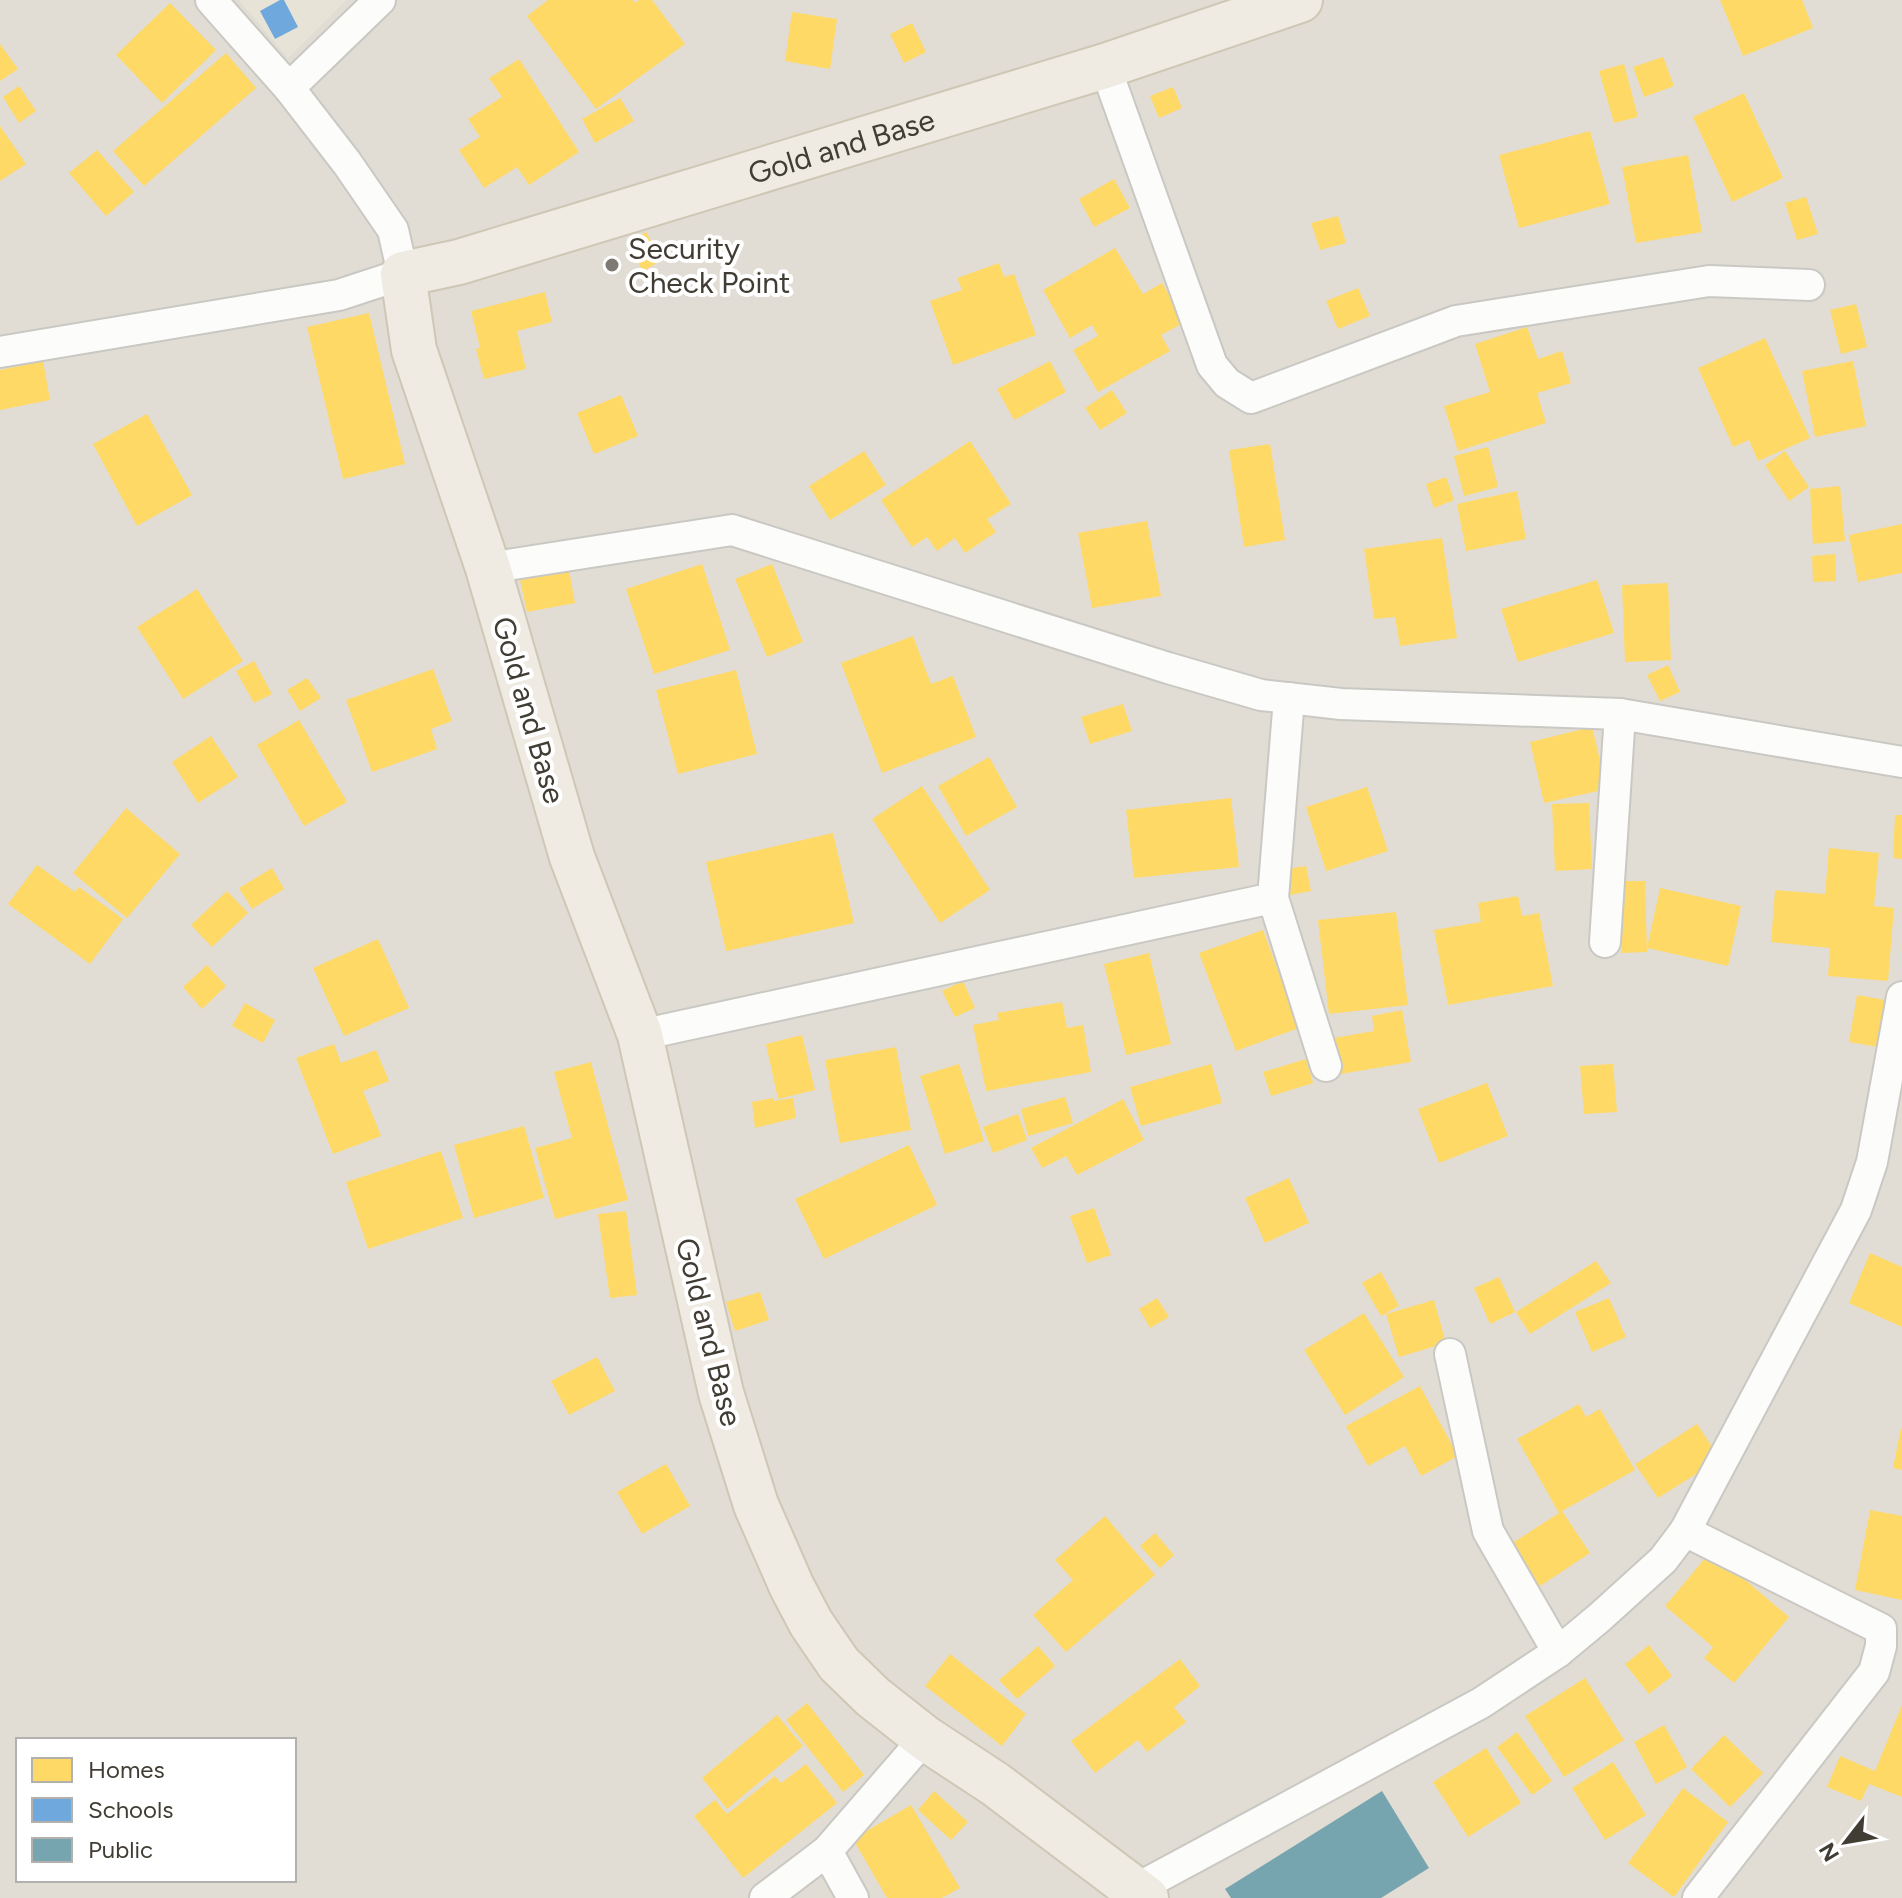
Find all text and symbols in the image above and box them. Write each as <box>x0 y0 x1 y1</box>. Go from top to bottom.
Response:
street label: Gold and Base <box>743 100 939 192</box>
place label: Security Check Point <box>628 230 790 301</box>
marker: Security Check Point <box>603 256 621 274</box>
street label: Gold and Base <box>485 612 573 808</box>
street label: Gold and Base <box>668 1234 750 1430</box>
legend <box>16 1738 296 1882</box>
text: Homes <box>88 1755 165 1784</box>
text: Schools <box>88 1795 173 1824</box>
north arrow <box>1806 1802 1886 1882</box>
text: Public <box>88 1835 153 1864</box>
text: N <box>1813 1838 1845 1866</box>

